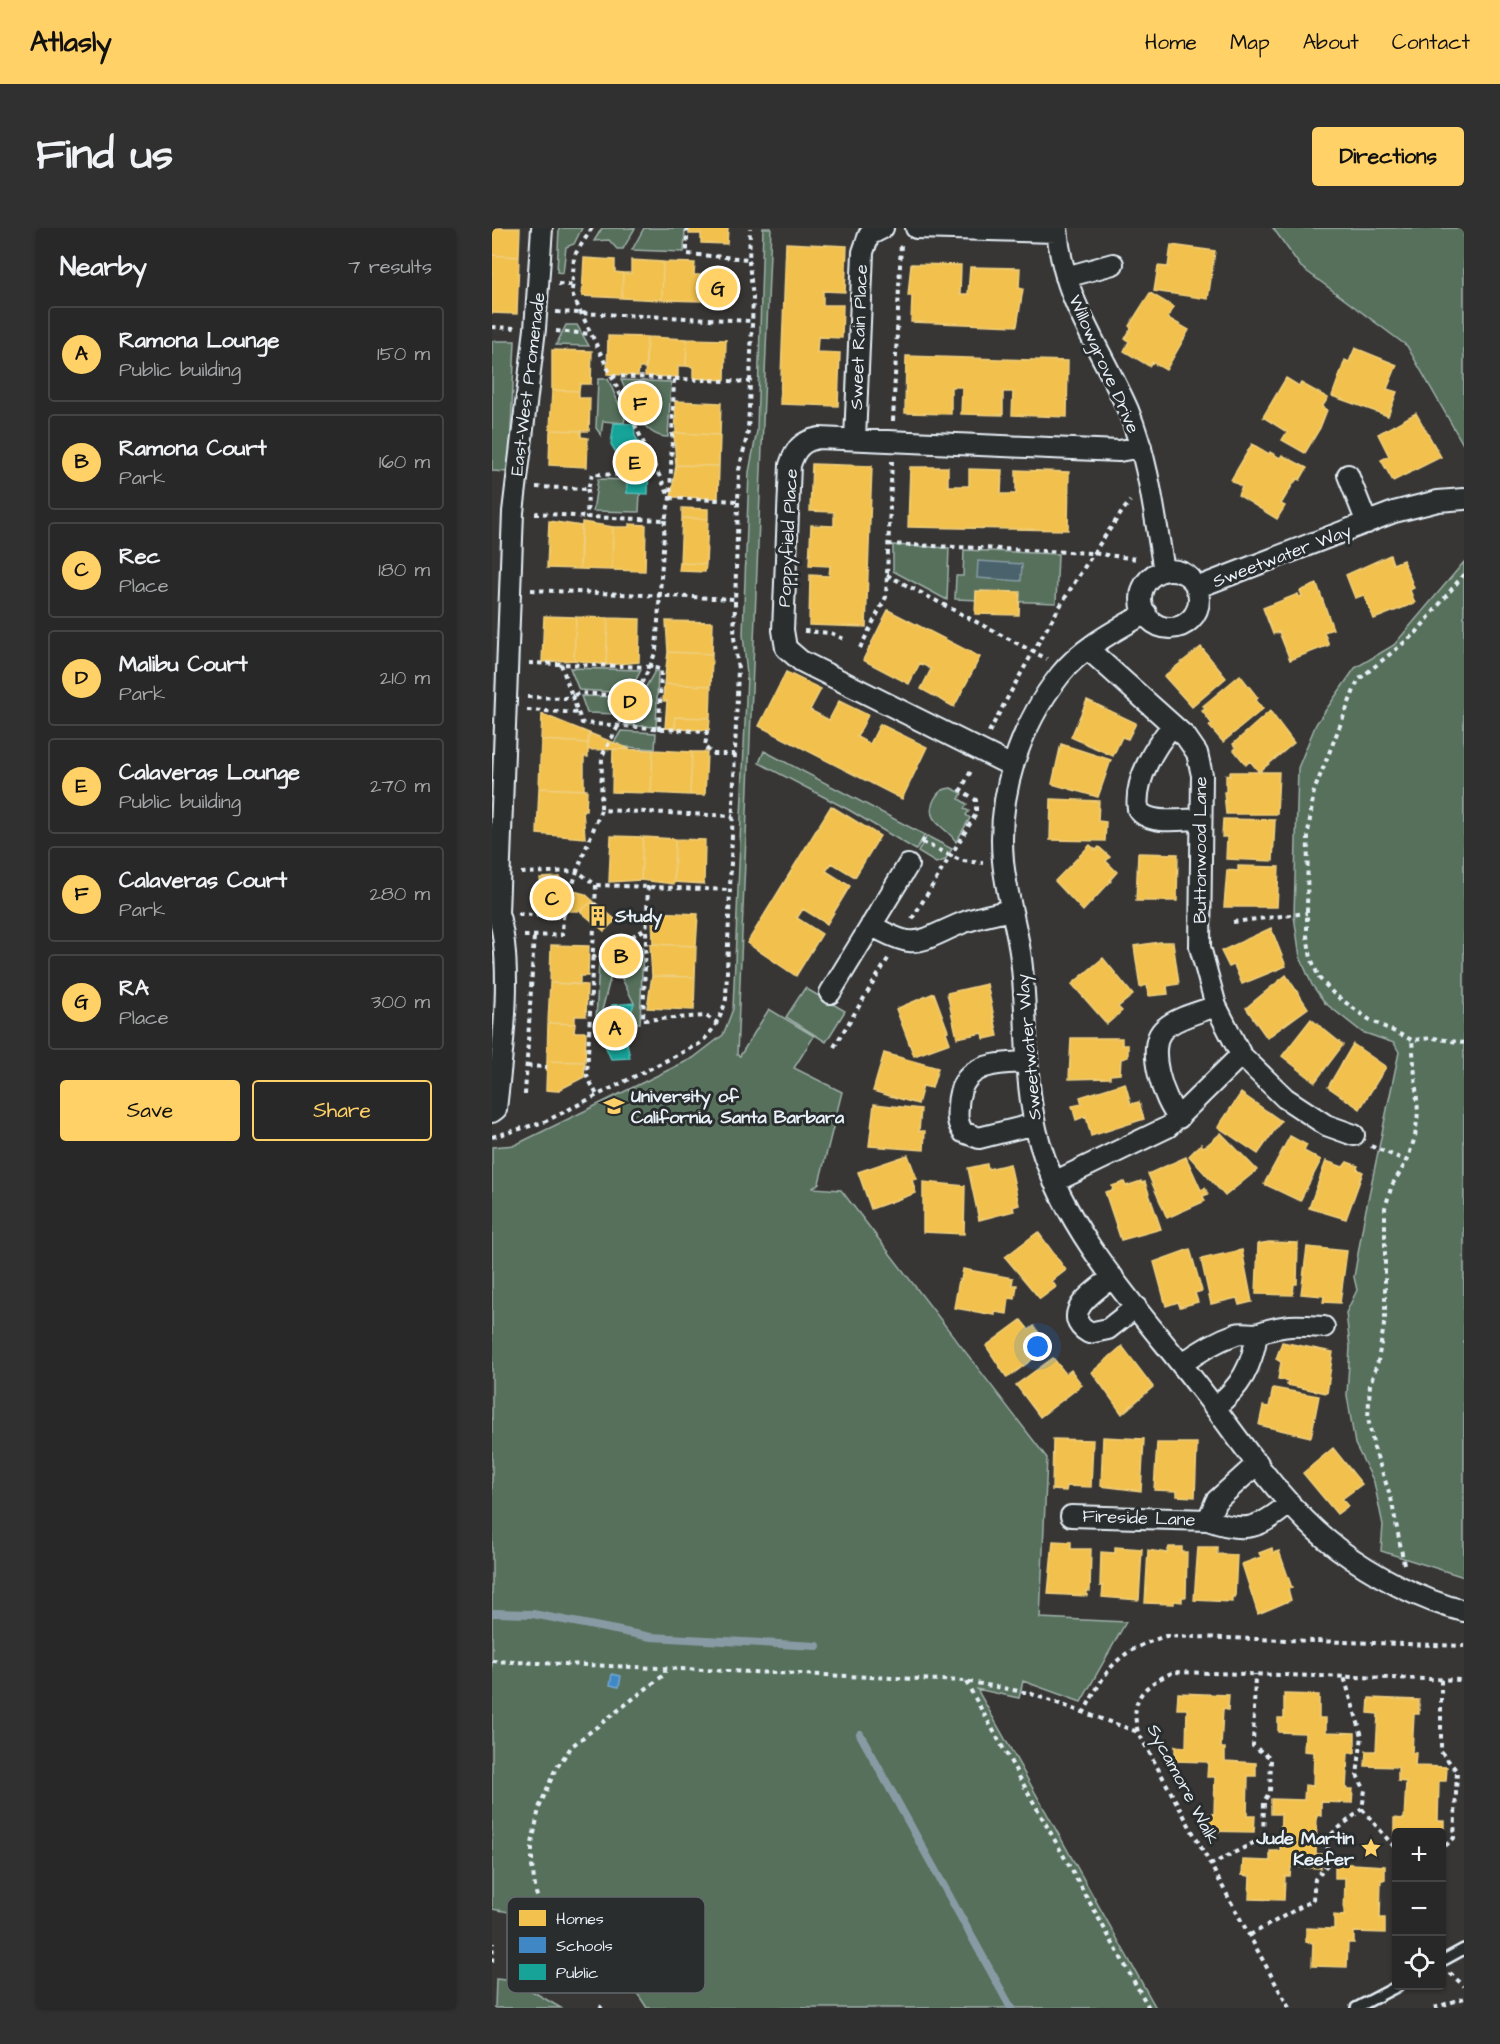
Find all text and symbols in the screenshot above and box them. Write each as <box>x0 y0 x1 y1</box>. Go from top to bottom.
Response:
text: Atlasly <box>30 23 112 62</box>
text: Home <box>1145 28 1197 57</box>
text: Map <box>1230 28 1270 57</box>
text: About <box>1303 28 1359 57</box>
text: Contact <box>1392 28 1470 57</box>
text: Find us <box>36 127 173 185</box>
button: Directions <box>1312 127 1464 186</box>
text: Nearby <box>60 249 147 285</box>
text: 7 results <box>348 253 432 281</box>
street label: Sweet Rain Place <box>844 264 874 410</box>
pin: G <box>698 266 738 310</box>
street label: East-West Promenade <box>504 291 552 477</box>
street label: Willowgrove Drive <box>1061 291 1146 438</box>
text: Ramona Lounge <box>119 325 279 356</box>
text: A <box>75 340 88 368</box>
text: 150 m <box>377 340 430 368</box>
text: Public building <box>119 356 241 384</box>
pin: F <box>620 380 660 426</box>
text: Ramona Court <box>119 433 267 464</box>
pin: E <box>616 440 654 484</box>
text: B <box>74 448 89 476</box>
text: 160 m <box>379 448 430 476</box>
text: Park <box>119 464 165 492</box>
street label: Poppyfield Place <box>772 468 805 608</box>
street label: Sweetwater Way <box>1209 518 1355 595</box>
text: Rec <box>119 541 161 572</box>
text: C <box>74 556 89 584</box>
text: 180 m <box>378 556 430 584</box>
text: Place <box>119 572 169 600</box>
text: Malibu Court <box>119 649 248 680</box>
text: D <box>75 664 88 692</box>
text: 210 m <box>380 664 430 692</box>
pin: D <box>610 678 650 724</box>
text: Park <box>119 680 165 708</box>
text: Calaveras Lounge <box>119 757 300 788</box>
text: E <box>76 772 87 800</box>
text: 270 m <box>370 772 430 800</box>
street label: Buttonwood Lane <box>1188 776 1213 924</box>
text: Public building <box>119 788 241 816</box>
text: Calaveras Court <box>119 865 287 896</box>
pin: C <box>532 876 572 920</box>
text: F <box>75 880 88 908</box>
text: 280 m <box>369 880 430 908</box>
text: Park <box>119 896 165 924</box>
building icon: Study <box>586 904 610 928</box>
place label: Study <box>614 904 662 930</box>
pin: B <box>602 934 640 978</box>
text: RA <box>119 973 149 1004</box>
street label: Sweetwater Way <box>1010 973 1049 1121</box>
text: G <box>75 988 88 1016</box>
text: 300 m <box>371 988 430 1016</box>
text: Place <box>119 1004 169 1032</box>
pin: A <box>596 1006 634 1050</box>
button: Save <box>60 1080 240 1141</box>
button: Share <box>252 1080 432 1141</box>
place label: University of California, Santa Barbara <box>631 1084 845 1130</box>
school or university icon: University of California, Santa Barbara <box>602 1094 626 1118</box>
your location <box>1023 1332 1052 1361</box>
street label: Fireside Lane <box>1082 1504 1196 1532</box>
street label: Sycamore Walk <box>1140 1719 1225 1849</box>
place label: Jude Martin Keefer <box>1255 1826 1354 1872</box>
map controls <box>1392 1828 1446 1990</box>
button: + <box>1392 1828 1446 1882</box>
place icon: Jude Martin Keefer <box>1359 1836 1383 1860</box>
button: − <box>1392 1882 1446 1936</box>
legend <box>507 1897 705 1993</box>
text: Homes <box>556 1908 604 1930</box>
text: Schools <box>556 1935 613 1957</box>
button: locate <box>1392 1936 1446 1990</box>
text: Public <box>556 1962 598 1984</box>

